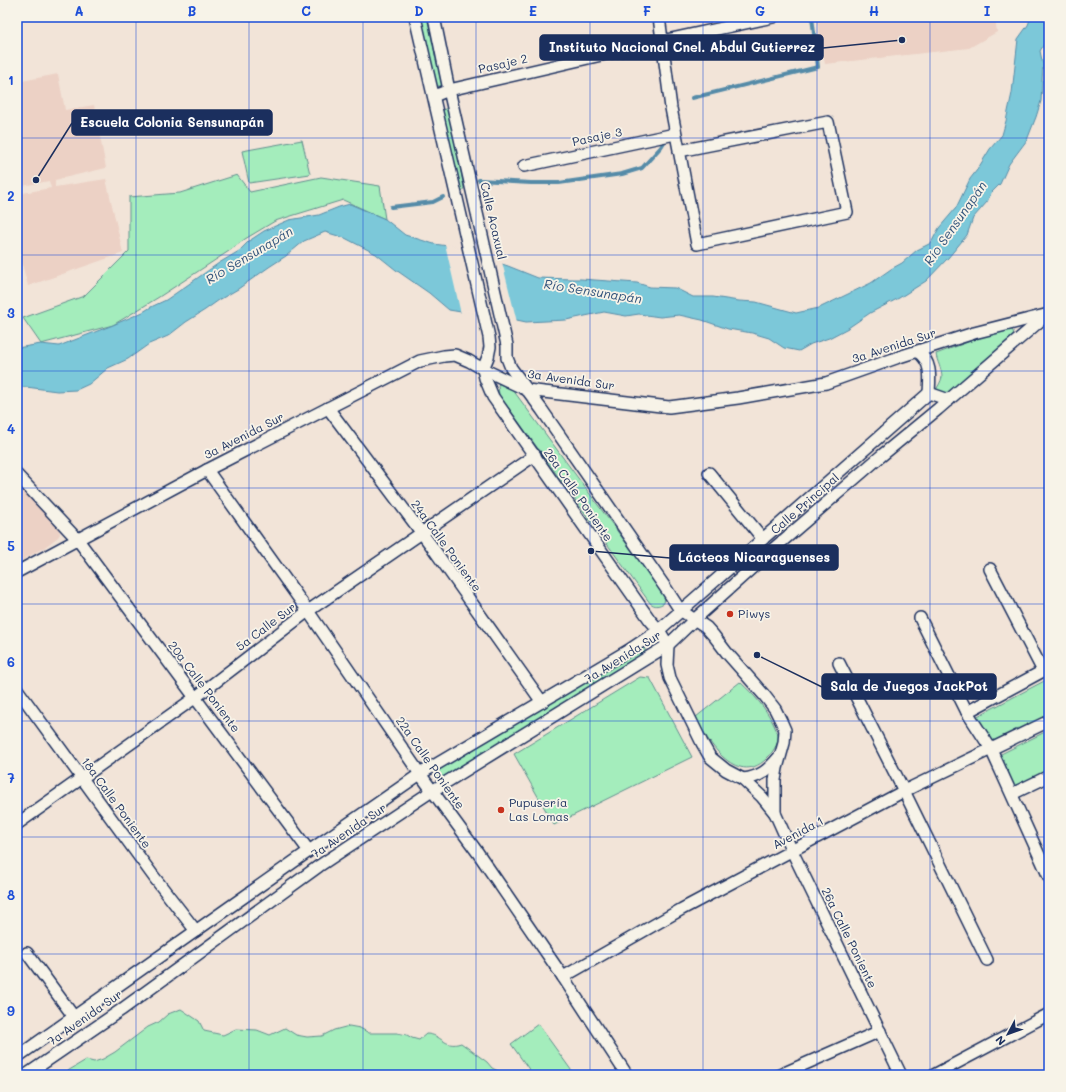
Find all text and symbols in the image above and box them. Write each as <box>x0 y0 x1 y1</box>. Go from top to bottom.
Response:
text: A <box>74 2 84 19</box>
text: B <box>188 2 197 19</box>
text: C <box>301 2 311 19</box>
text: D <box>414 2 424 19</box>
text: E <box>529 2 537 19</box>
text: F <box>643 2 651 19</box>
text: G <box>755 2 765 19</box>
text: H <box>869 2 879 19</box>
text: I <box>984 2 991 19</box>
callout: Instituto Nacional Cnel. Abdul Gutierrez <box>540 35 823 60</box>
text: Instituto Nacional Cnel. Abdul Gutierrez <box>549 38 815 55</box>
street label: Pasaje 2 <box>477 50 529 76</box>
text: 1 <box>8 71 14 88</box>
callout: Escuela Colonia Sensunapán <box>72 110 272 135</box>
text: Escuela Colonia Sensunapán <box>80 113 264 130</box>
street label: Pasaje 3 <box>570 123 623 149</box>
water label: Río Sensunapán <box>919 177 990 268</box>
street label: Calle Acaxual <box>477 180 511 261</box>
text: 2 <box>7 187 15 204</box>
water label: Río Sensunapán <box>202 222 296 287</box>
water label: Río Sensunapán <box>543 274 643 307</box>
text: 3 <box>7 304 15 321</box>
street label: 3a Avenida Sur <box>849 324 938 366</box>
street label: 3a Avenida Sur <box>527 365 616 393</box>
street label: 3a Avenida Sur <box>201 408 286 462</box>
text: 4 <box>7 420 15 437</box>
street label: 26a Calle Poniente <box>541 445 617 544</box>
street label: Calle Principal <box>767 469 842 537</box>
street label: 24a Calle Poniente <box>408 496 486 595</box>
text: 5 <box>7 537 15 554</box>
callout: Lácteos Nicaraguenses <box>670 545 838 570</box>
text: Lácteos Nicaraguenses <box>678 548 830 565</box>
street label: 5a Calle Sur <box>232 598 299 654</box>
place label: Piwys <box>738 605 771 621</box>
marker: Piwys <box>725 609 735 619</box>
street label: 7a Avenida Sur <box>581 626 664 686</box>
street label: 20a Calle Poniente <box>165 638 244 735</box>
text: 6 <box>7 653 15 670</box>
callout: Sala de Juegos JackPot <box>822 674 996 699</box>
text: Sala de Juegos JackPot <box>830 677 988 694</box>
street label: 22a Calle Poniente <box>393 713 469 812</box>
street label: 18a Calle Poniente <box>78 754 155 851</box>
text: 7 <box>7 769 15 786</box>
place label: Pupusería Las Lomas <box>509 794 569 824</box>
street label: 7a Avenida Sur <box>308 799 389 861</box>
marker: Pupusería Las Lomas <box>496 805 506 815</box>
street label: Avenida 1 <box>769 812 826 852</box>
street label: 26a Calle Poniente <box>819 885 881 991</box>
text: 8 <box>7 886 15 903</box>
street label: 7a Avenida Sur <box>44 986 125 1049</box>
text: 9 <box>7 1002 15 1019</box>
north arrow <box>988 1014 1028 1054</box>
text: N <box>992 1033 1008 1049</box>

